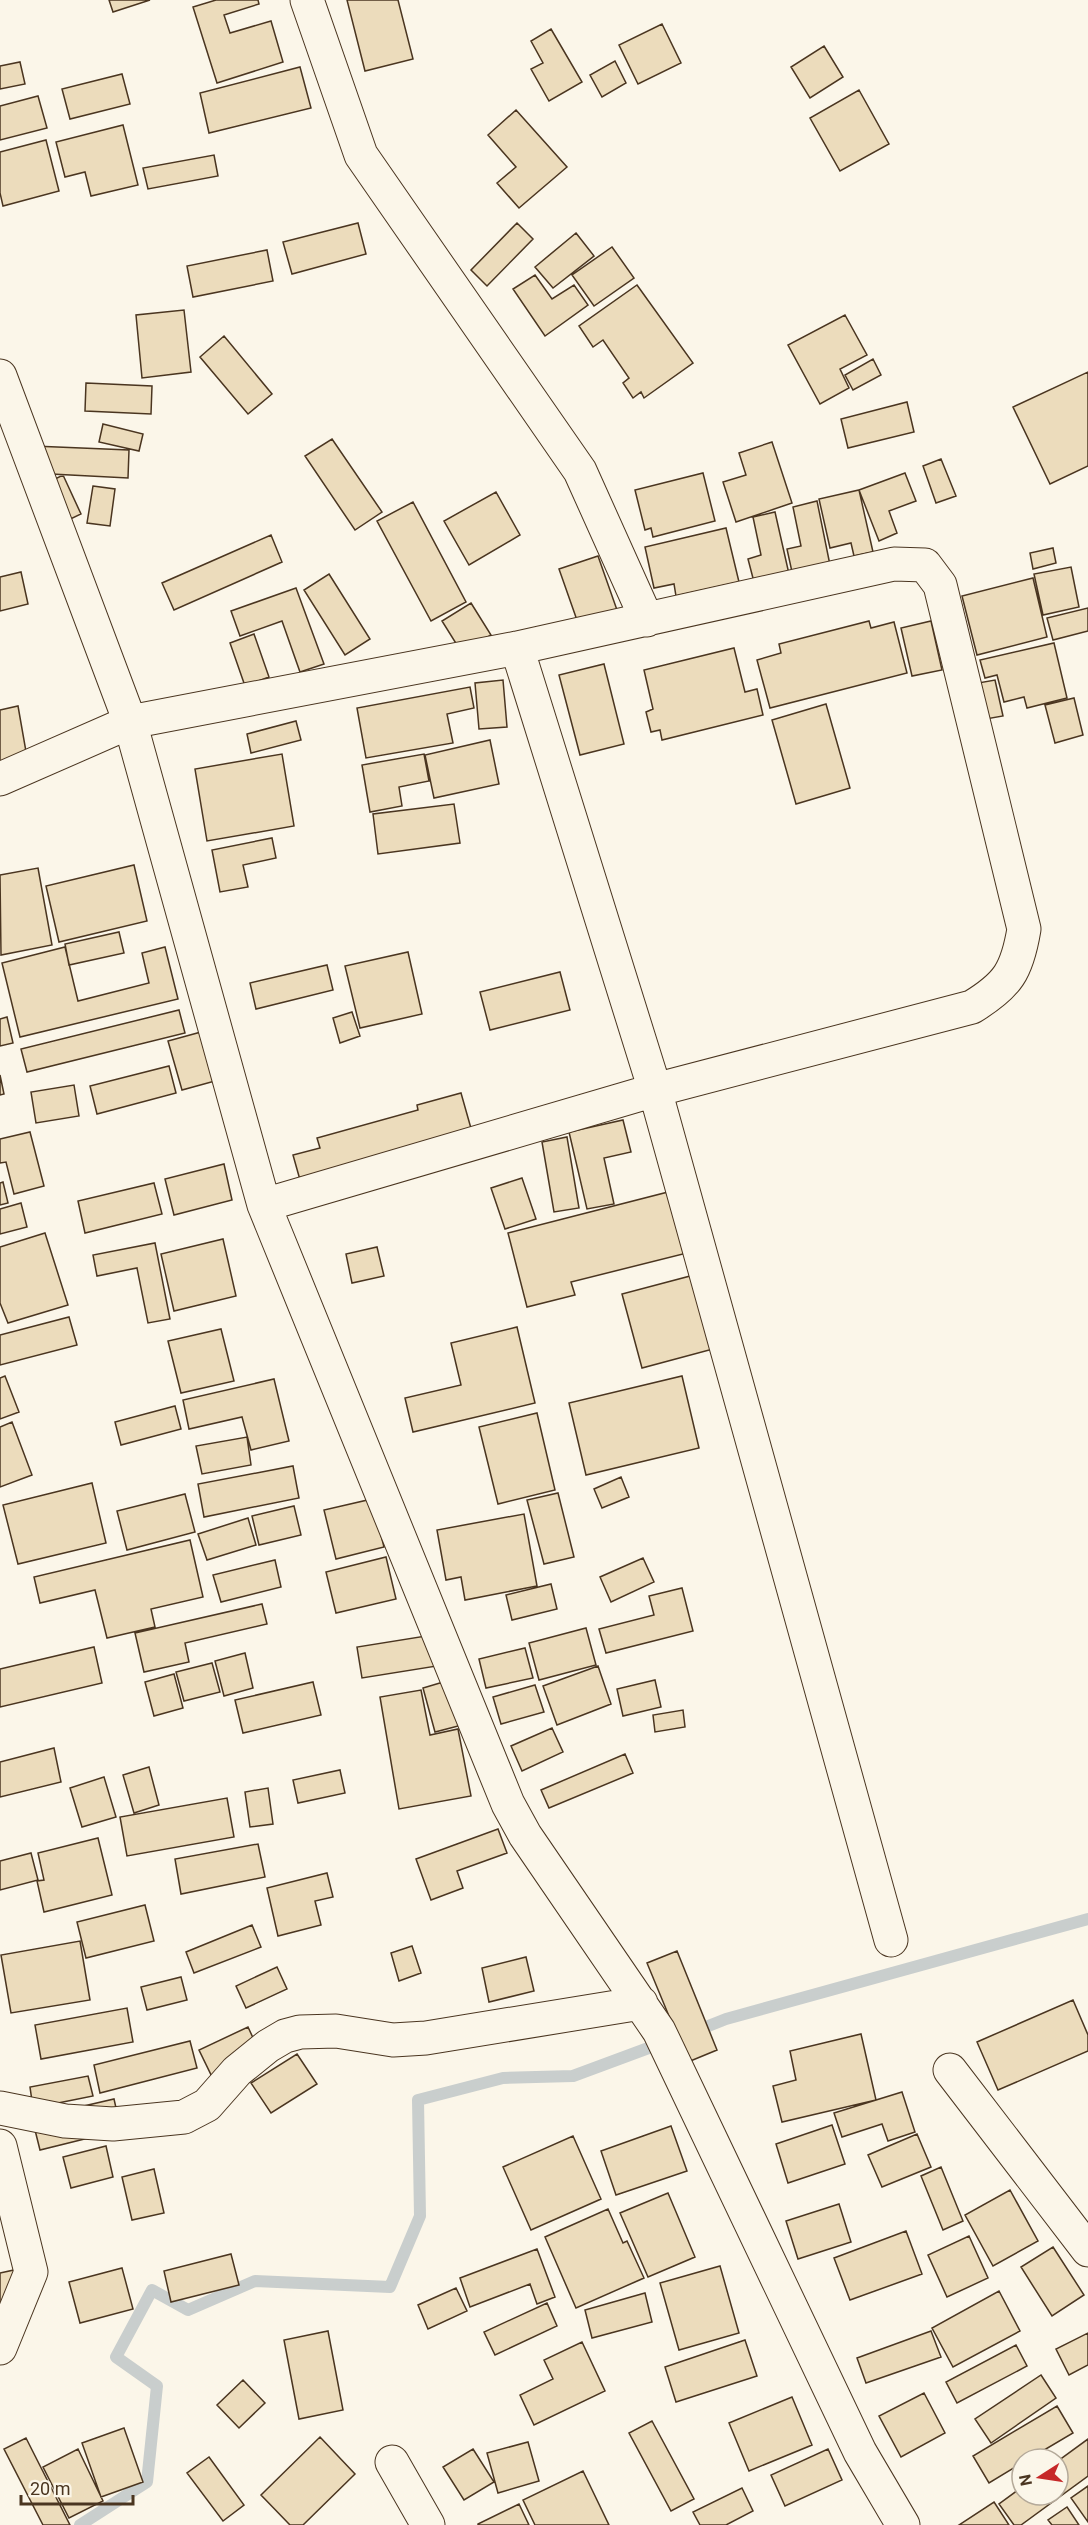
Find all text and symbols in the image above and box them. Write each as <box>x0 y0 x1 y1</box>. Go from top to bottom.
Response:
north arrow <box>1010 2447 1070 2507</box>
scale bar <box>21 2468 134 2506</box>
text: N <box>1015 2473 1036 2488</box>
text: 20 m <box>30 2478 70 2499</box>

